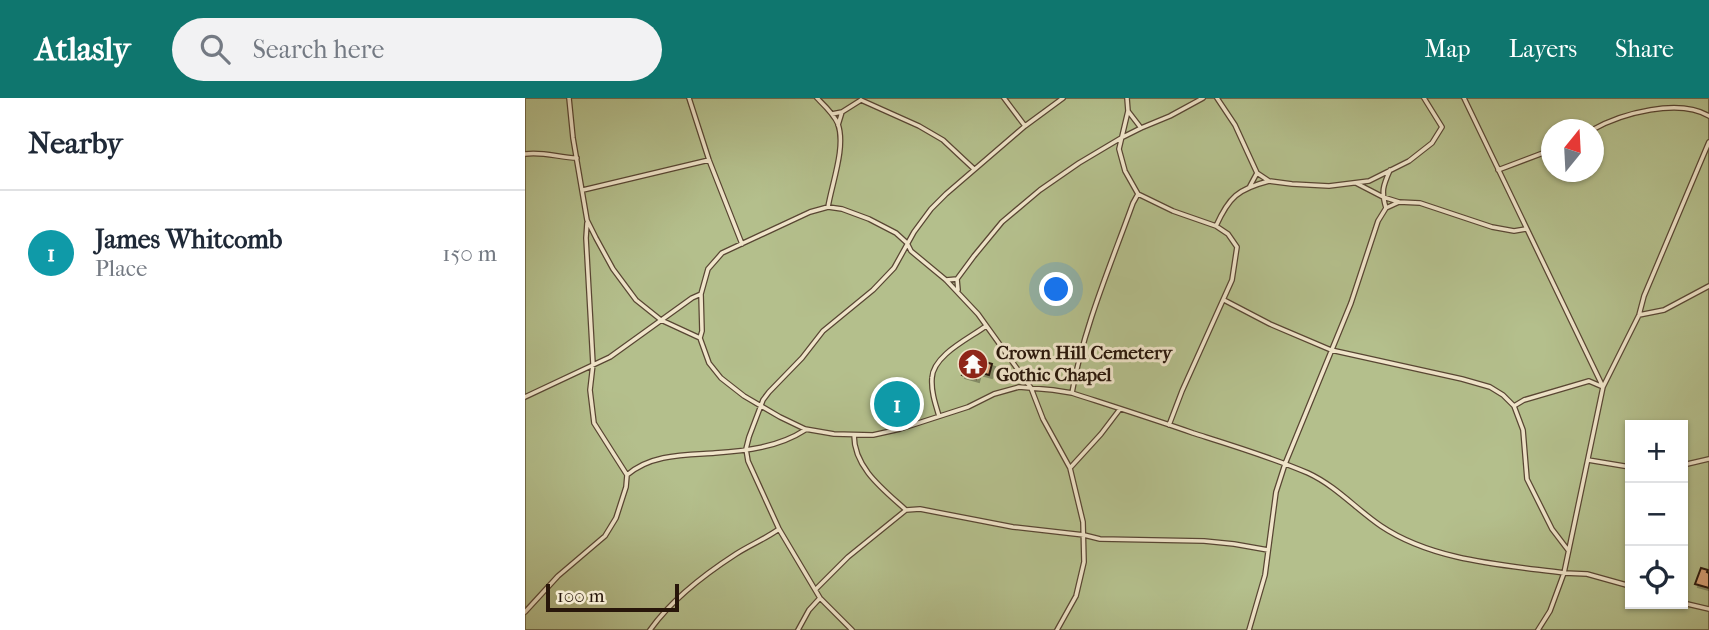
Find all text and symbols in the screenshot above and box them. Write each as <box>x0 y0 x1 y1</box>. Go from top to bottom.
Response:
search box <box>172 18 662 81</box>
text: Atlasly <box>35 30 130 69</box>
icon: search <box>196 30 234 68</box>
text: Search here <box>252 34 384 65</box>
text: Map <box>1425 35 1471 63</box>
text: Layers <box>1509 35 1577 63</box>
text: Share <box>1615 35 1674 63</box>
north arrow <box>1541 119 1604 182</box>
text: Nearby <box>28 126 123 161</box>
text: James Whitcomb <box>95 224 282 255</box>
text: 1 <box>47 240 55 267</box>
text: 150 m <box>442 240 497 267</box>
text: Place <box>95 255 147 282</box>
your location <box>1039 272 1073 306</box>
place label: Crown Hill Cemetery Gothic Chapel <box>996 342 1173 386</box>
temple icon: Crown Hill Cemetery Gothic Chapel <box>956 347 990 381</box>
pin: 1 <box>874 378 920 430</box>
map controls <box>1625 420 1688 609</box>
button: + <box>1625 420 1688 483</box>
button: − <box>1625 483 1688 546</box>
button: locate <box>1625 546 1688 609</box>
scale bar <box>546 581 679 613</box>
text: 100 m <box>557 585 605 607</box>

